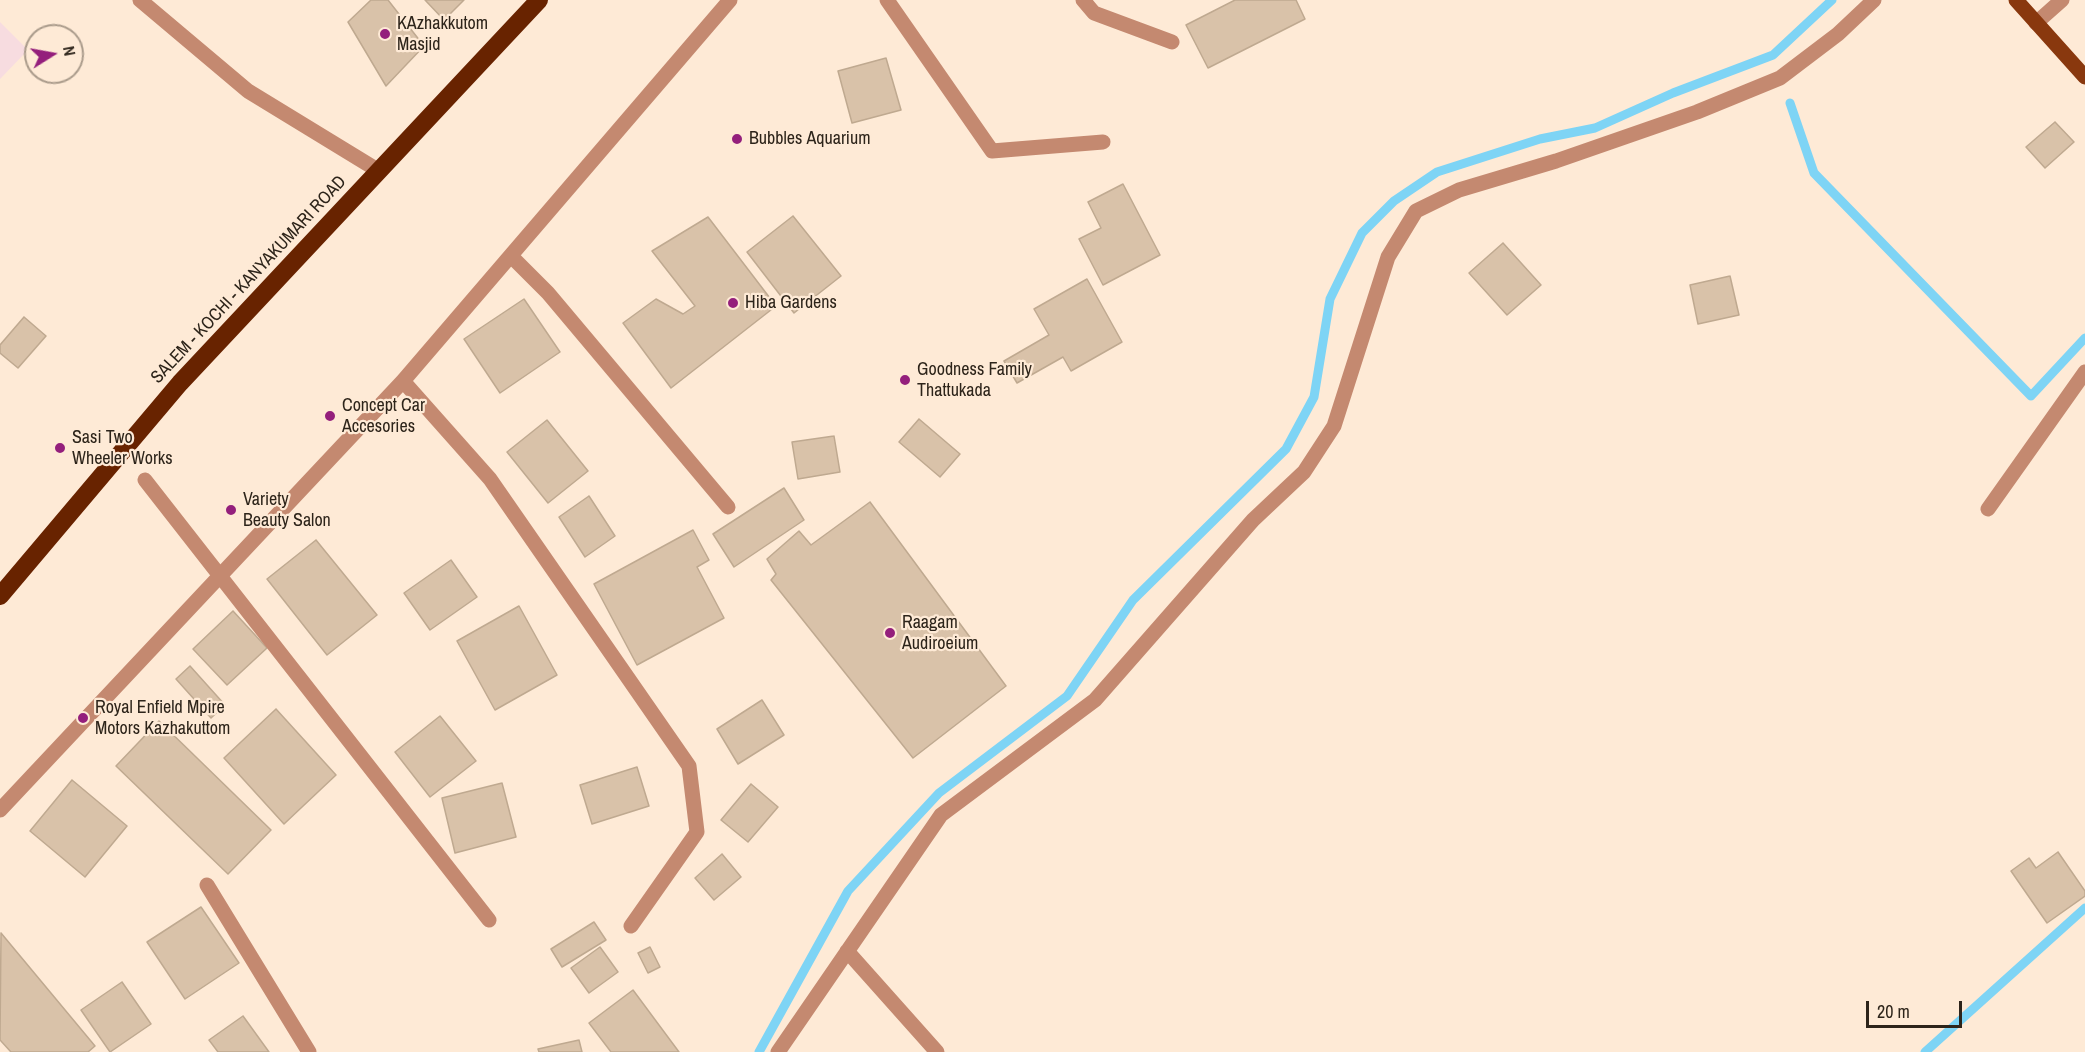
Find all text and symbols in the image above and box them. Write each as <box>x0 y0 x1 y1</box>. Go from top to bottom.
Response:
place label: KAzhakkutom Masjid <box>397 13 488 56</box>
north arrow <box>24 24 84 84</box>
marker: KAzhakkutom Masjid <box>378 27 392 41</box>
text: N <box>58 44 81 58</box>
place label: Bubbles Aquarium <box>749 128 870 150</box>
marker: Bubbles Aquarium <box>730 132 744 146</box>
street label: SALEM - KOCHI - KANYAKUMARI ROAD <box>147 172 351 388</box>
place label: Hiba Gardens <box>745 292 837 314</box>
marker: Hiba Gardens <box>726 296 740 310</box>
place label: Goodness Family Thattukada <box>917 359 1032 401</box>
marker: Goodness Family Thattukada <box>898 373 912 387</box>
place label: Concept Car Accesories <box>342 395 425 438</box>
marker: Concept Car Accesories <box>323 409 337 423</box>
place label: Sasi Two Wheeler Works <box>72 427 173 470</box>
marker: Sasi Two Wheeler Works <box>53 441 67 455</box>
place label: Variety Beauty Salon <box>243 489 331 532</box>
marker: Variety Beauty Salon <box>224 503 238 517</box>
place label: Raagam Audiroeium <box>902 612 978 654</box>
marker: Raagam Audiroeium <box>883 626 897 640</box>
place label: Royal Enfield Mpire Motors Kazhakuttom <box>95 697 230 740</box>
marker: Royal Enfield Mpire Motors Kazhakuttom <box>76 711 90 725</box>
scale bar <box>1869 989 1965 1027</box>
text: 20 m <box>1877 999 1910 1024</box>

